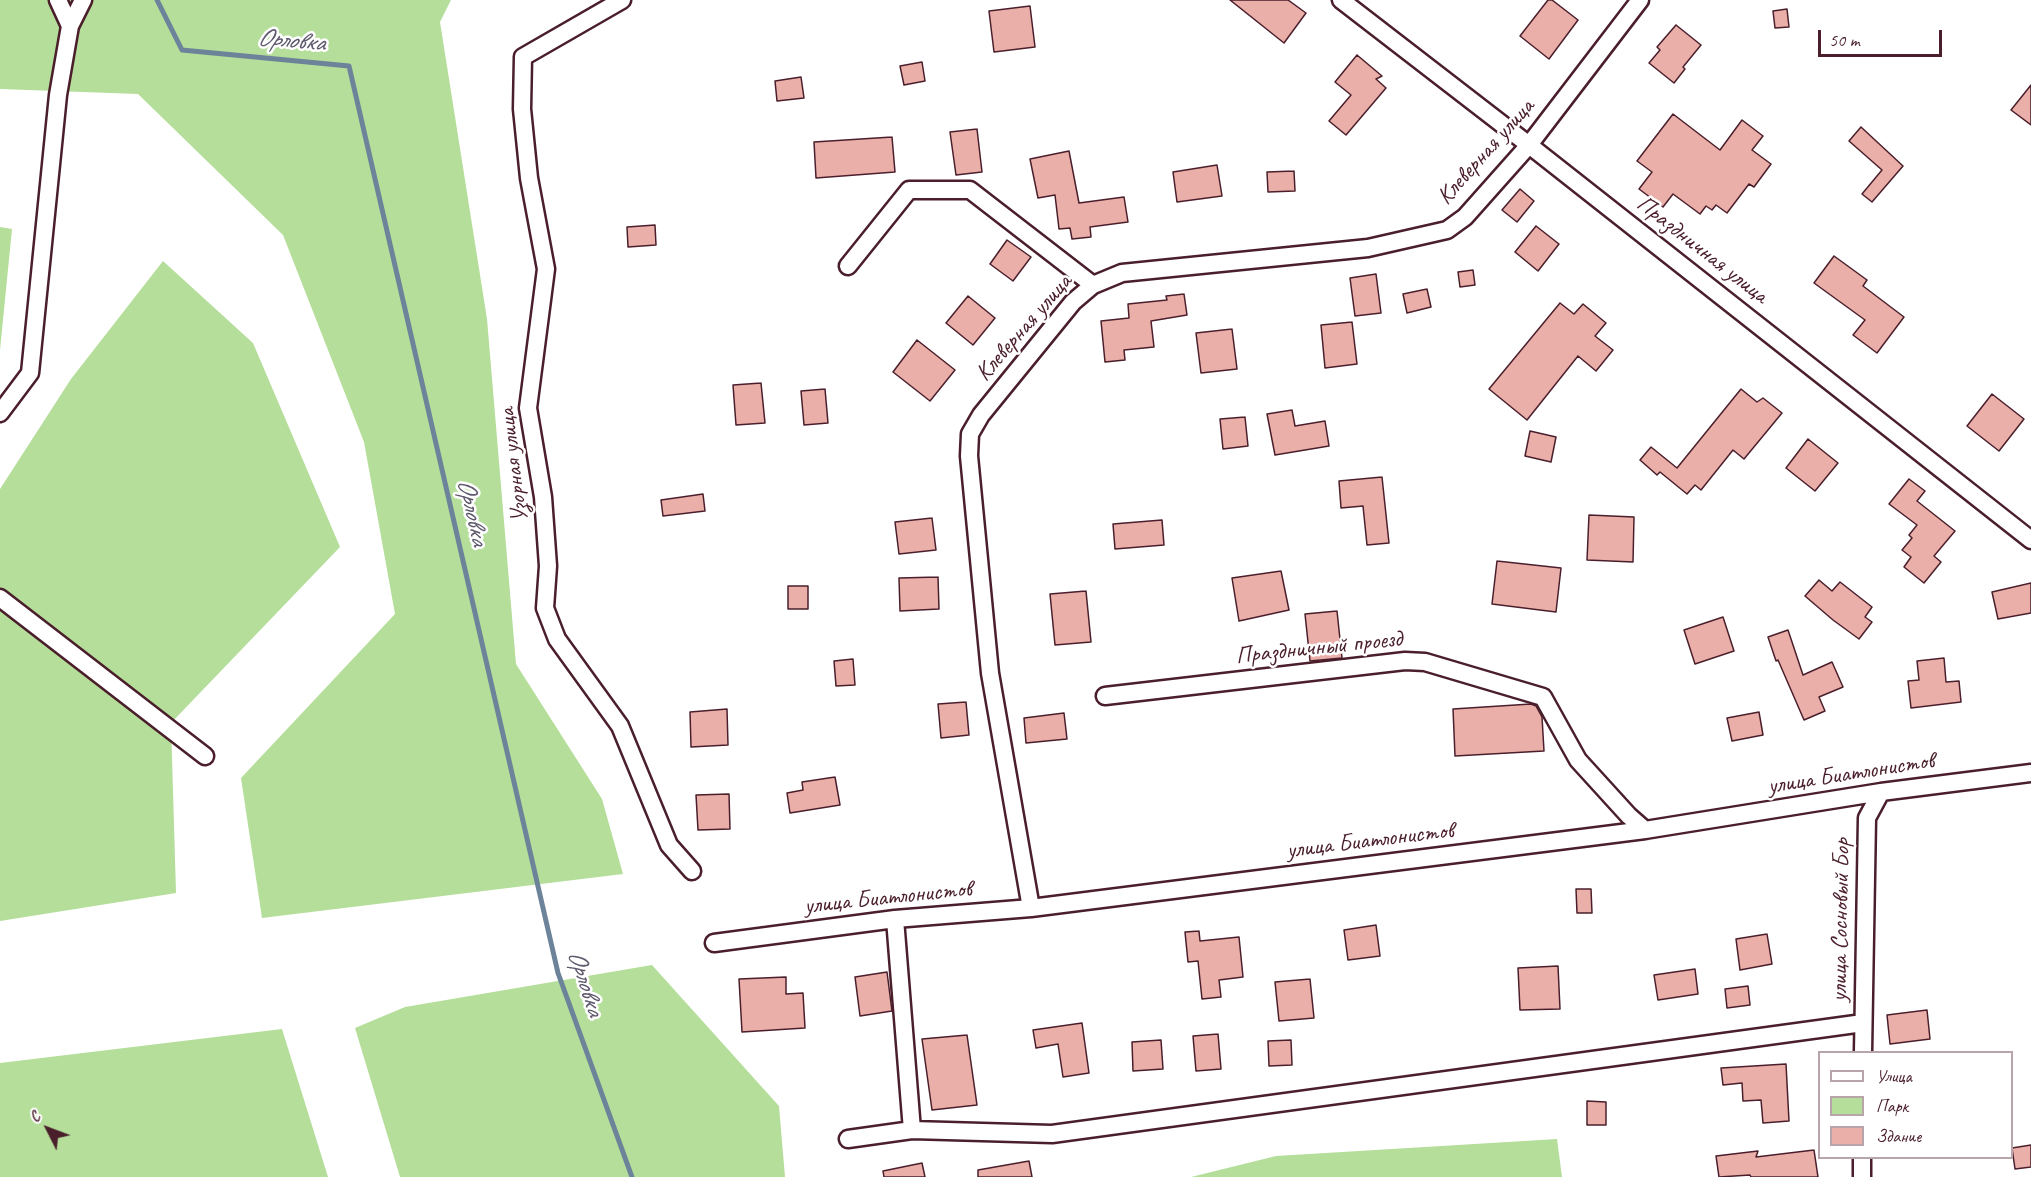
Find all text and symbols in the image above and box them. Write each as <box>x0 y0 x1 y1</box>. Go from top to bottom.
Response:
scale bar <box>1821 18 1946 56</box>
water label: Орловка <box>256 23 326 59</box>
text: 50 m <box>1829 29 1860 51</box>
street label: Клеверная улица <box>1431 93 1541 211</box>
street label: Праздничная улица <box>1630 190 1774 310</box>
street label: Клеверная улица <box>970 269 1078 387</box>
street label: Узорная улица <box>493 406 535 524</box>
water label: Орловка <box>449 476 495 548</box>
street label: Праздничный проезд <box>1234 625 1404 671</box>
street label: улица Биатлонистов <box>1766 747 1936 801</box>
street label: улица Биатлонистов <box>1285 816 1455 866</box>
street label: улица Сосновый Бор <box>1825 838 1857 1002</box>
street label: улица Биатлонистов <box>803 875 973 921</box>
water label: Орловка <box>560 946 610 1020</box>
legend <box>1818 1051 2013 1159</box>
text: Улица <box>1876 1065 1912 1087</box>
text: Парк <box>1876 1095 1908 1117</box>
north arrow <box>18 1099 78 1159</box>
text: С <box>25 1107 45 1127</box>
text: Здание <box>1876 1125 1921 1147</box>

